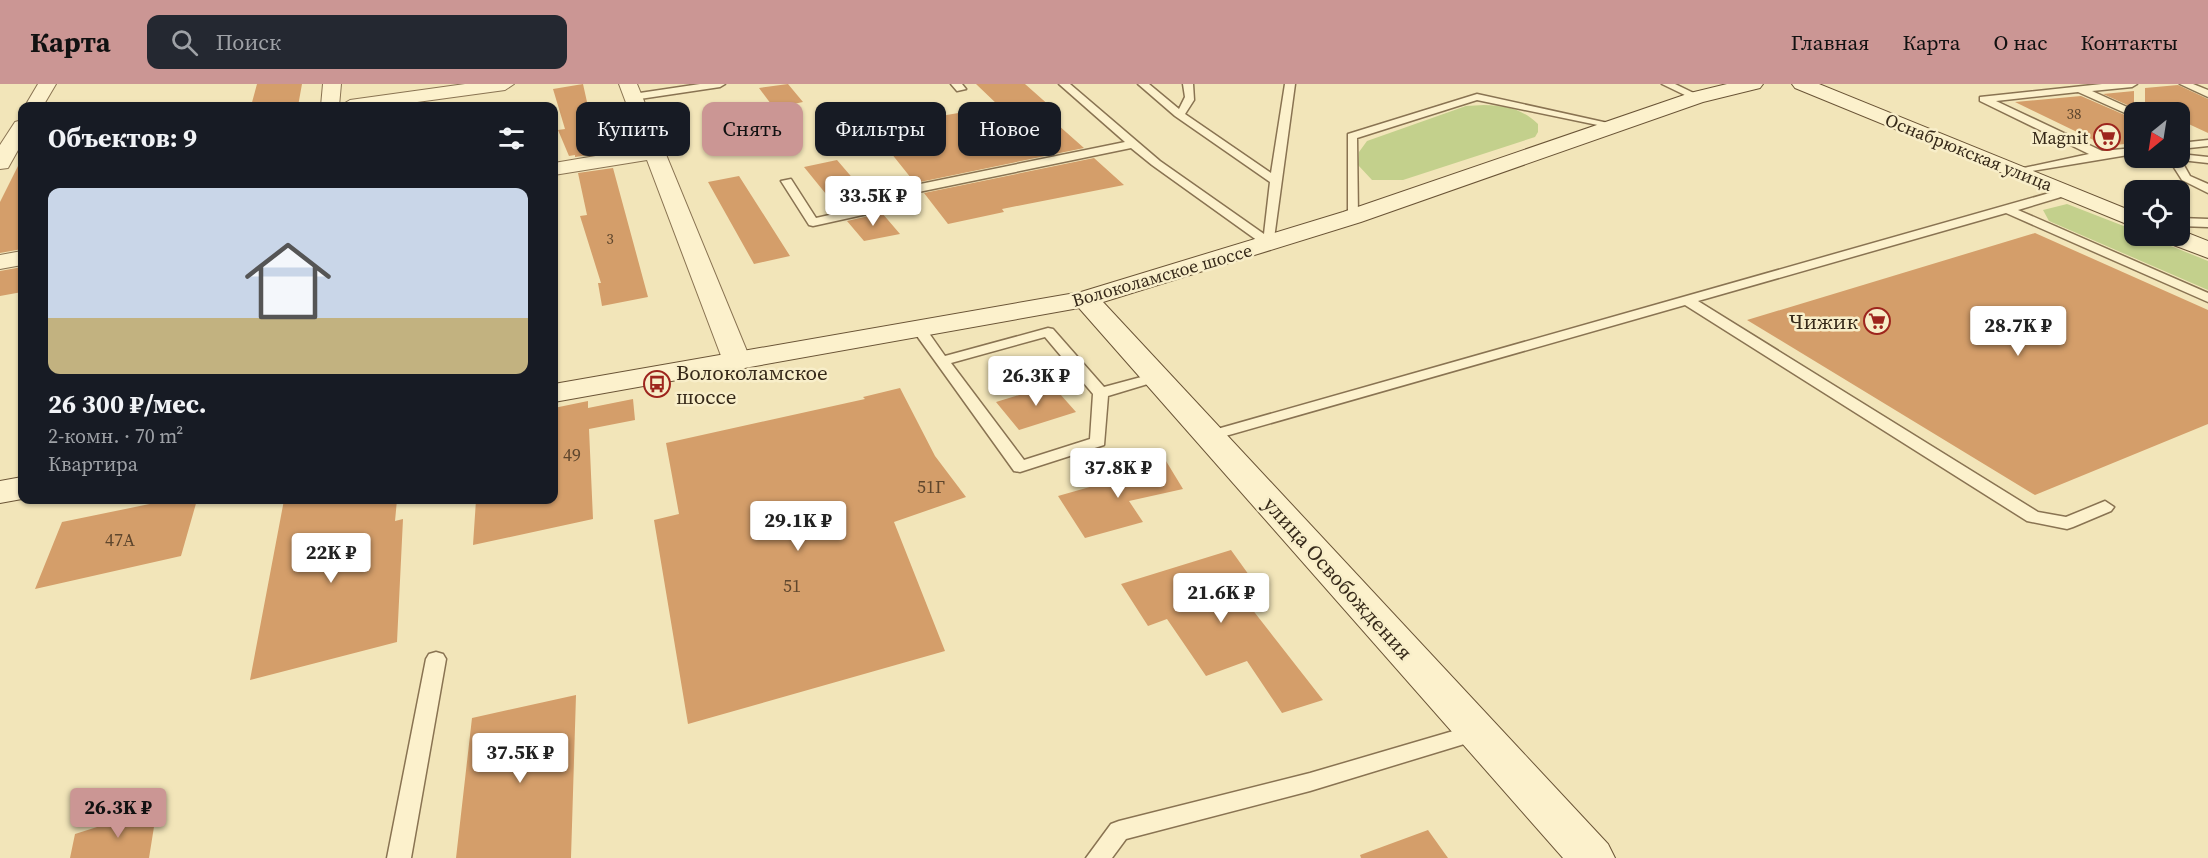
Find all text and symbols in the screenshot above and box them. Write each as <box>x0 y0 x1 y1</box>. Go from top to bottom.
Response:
search box <box>147 15 567 69</box>
text: Карта <box>30 23 111 61</box>
icon: search <box>168 26 201 59</box>
text: Поиск <box>216 27 281 57</box>
text: Главная <box>1791 28 1869 57</box>
text: Карта <box>1902 28 1960 57</box>
text: О нас <box>1993 28 2047 57</box>
text: Контакты <box>2080 28 2178 57</box>
chip: Купить <box>576 102 690 156</box>
chip: Снять <box>702 102 803 156</box>
chip: Фильтры <box>815 102 946 156</box>
chip: Новое <box>958 102 1061 156</box>
north arrow <box>2124 102 2190 168</box>
map controls <box>2124 102 2190 246</box>
house number: 38 <box>2066 103 2082 124</box>
street label: Оснабрюкская улица <box>1882 107 2057 197</box>
text: Объектов: 9 <box>48 120 197 156</box>
icon: filters <box>495 122 528 155</box>
supermarket icon: Magnit <box>2092 122 2122 152</box>
place label: Magnit <box>2032 125 2088 150</box>
pin: 33.5K ₽ <box>818 176 928 227</box>
button: locate <box>2124 180 2190 246</box>
text: 33.5K ₽ <box>839 181 907 209</box>
icon: home <box>234 227 342 335</box>
house number: 3 <box>606 228 614 249</box>
street label: Волоколамское шоссе <box>1069 237 1255 313</box>
supermarket icon: Чижик <box>1862 306 1892 336</box>
pin: 28.7K ₽ <box>1963 306 2073 357</box>
place label: Чижик <box>1789 307 1858 336</box>
text: 28.7K ₽ <box>1984 311 2052 339</box>
pin: 26.3K ₽ <box>981 356 1091 407</box>
place label: Волоколамское шоссе <box>676 358 828 411</box>
text: 26.3K ₽ <box>1002 361 1070 389</box>
bus stop icon: Волоколамское шоссе <box>642 369 672 399</box>
text: 26 300 ₽/мес. <box>48 386 207 422</box>
text: 2-комн. · 70 m² <box>48 422 183 450</box>
house number: 49 <box>563 442 581 467</box>
pin: 37.8K ₽ <box>1063 448 1173 499</box>
text: Квартира <box>48 450 138 478</box>
text: 37.8K ₽ <box>1084 453 1152 481</box>
house number: 51Г <box>917 474 945 499</box>
street label: улица Освобождения <box>1257 490 1419 666</box>
pin: 29.1K ₽ <box>743 501 853 552</box>
text: 29.1K ₽ <box>764 506 832 534</box>
house number: 47А <box>105 527 135 552</box>
pin: 22K ₽ <box>289 533 373 584</box>
text: 22K ₽ <box>306 538 356 566</box>
house number: 51 <box>783 573 801 598</box>
pin: 21.6K ₽ <box>1166 573 1276 624</box>
text: 21.6K ₽ <box>1187 578 1255 606</box>
pin: 37.5K ₽ <box>465 733 575 784</box>
text: 37.5K ₽ <box>486 738 554 766</box>
pin: 26.3K ₽ <box>63 788 173 839</box>
text: 26.3K ₽ <box>84 793 152 821</box>

